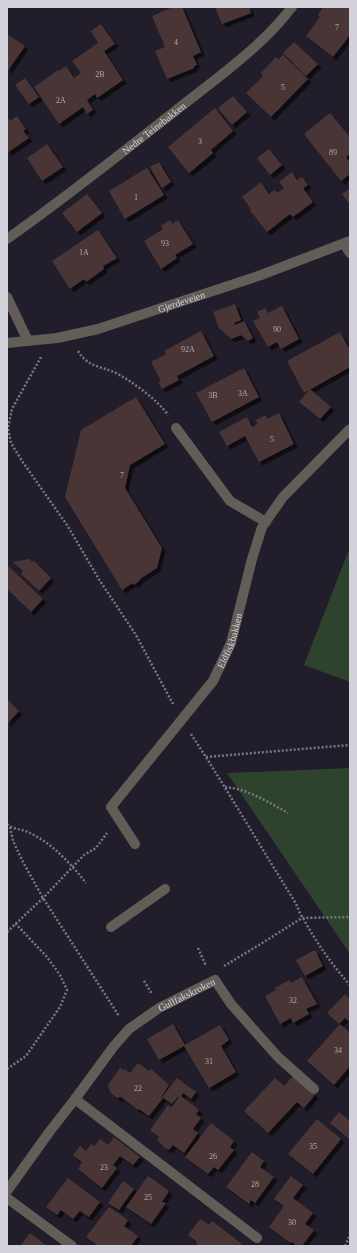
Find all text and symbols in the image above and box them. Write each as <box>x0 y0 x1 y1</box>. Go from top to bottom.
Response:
house number: 7 <box>335 23 339 32</box>
house number: 4 <box>174 38 178 47</box>
house number: 2B <box>95 70 105 79</box>
house number: 5 <box>281 83 285 92</box>
house number: 2A <box>56 96 66 105</box>
street label: Nedre Teinebakken <box>120 100 188 157</box>
house number: 3 <box>198 137 202 146</box>
house number: 89 <box>329 148 337 157</box>
house number: 1 <box>134 193 138 202</box>
house number: 93 <box>161 239 169 248</box>
house number: 1A <box>79 248 89 257</box>
street label: Gjerdeveien <box>157 289 206 315</box>
house number: 90 <box>273 325 281 334</box>
house number: 92A <box>181 345 195 354</box>
house number: 3A <box>238 389 248 398</box>
house number: 3B <box>208 391 218 400</box>
house number: 5 <box>270 435 274 444</box>
house number: 7 <box>120 471 124 480</box>
street label: Eldfiskbakken <box>215 612 244 670</box>
street label: Gullfakskroken <box>156 976 217 1014</box>
house number: 32 <box>289 996 297 1005</box>
house number: 34 <box>334 1046 342 1055</box>
house number: 31 <box>205 1057 213 1066</box>
house number: 22 <box>134 1084 142 1093</box>
house number: 35 <box>309 1142 317 1151</box>
house number: 26 <box>209 1152 217 1161</box>
house number: 23 <box>100 1163 108 1172</box>
house number: 28 <box>251 1180 259 1189</box>
house number: 25 <box>144 1193 152 1202</box>
house number: 30 <box>288 1218 296 1227</box>

